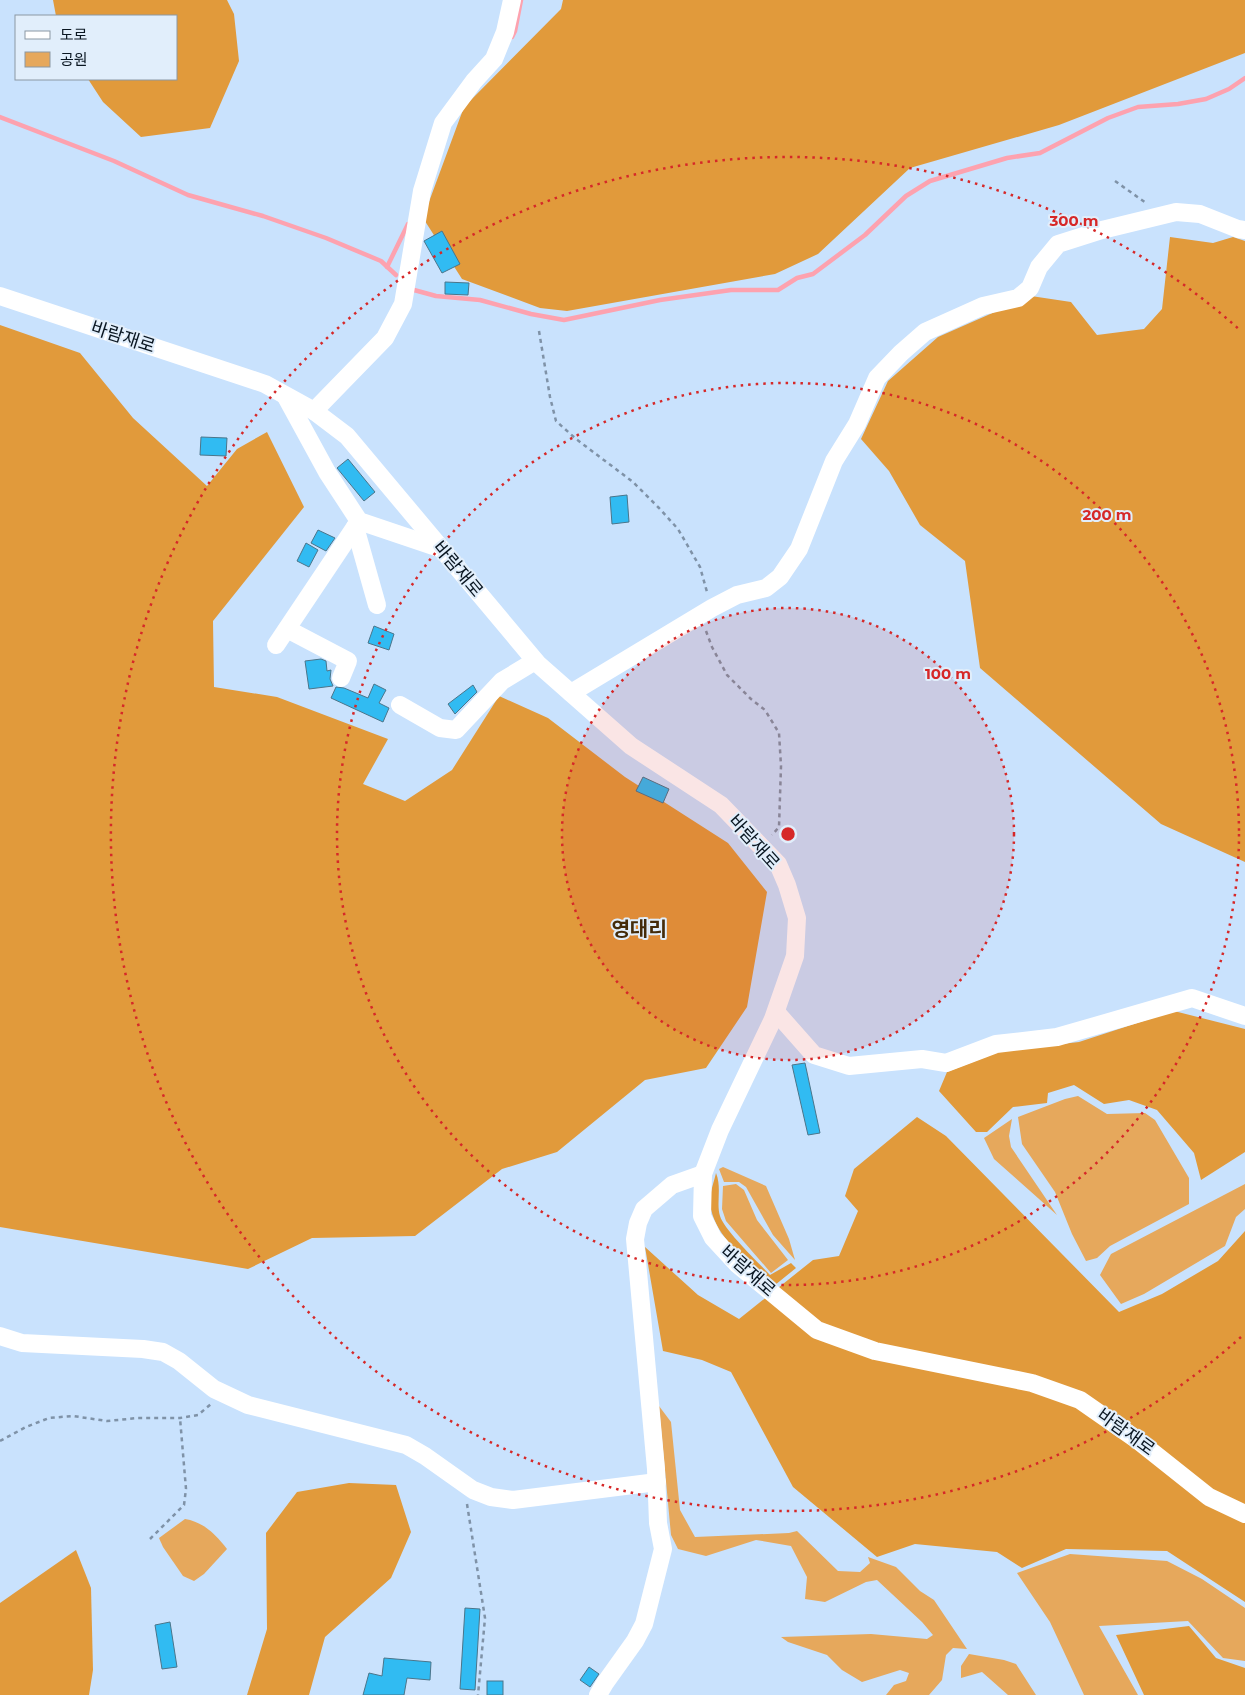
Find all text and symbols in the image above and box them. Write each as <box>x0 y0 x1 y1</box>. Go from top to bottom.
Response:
legend <box>15 15 178 80</box>
text: 도로 <box>60 25 88 44</box>
text: 공원 <box>60 50 88 69</box>
text: 300 m <box>1048 211 1099 230</box>
street label: 바람재로 <box>88 316 158 358</box>
text: 200 m <box>1082 505 1132 524</box>
street label: 바람재로 <box>428 537 488 601</box>
text: 100 m <box>925 664 971 683</box>
street label: 바람재로 <box>724 810 784 874</box>
centre of rings <box>779 825 797 843</box>
district label: 영대리 <box>611 917 667 941</box>
street label: 바람재로 <box>716 1241 780 1301</box>
street label: 바람재로 <box>1093 1404 1159 1460</box>

